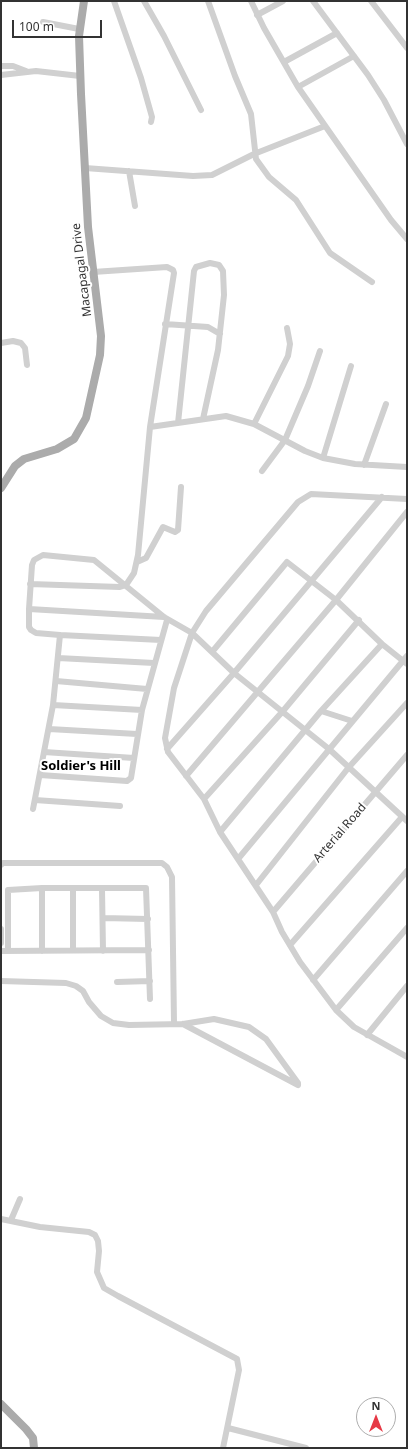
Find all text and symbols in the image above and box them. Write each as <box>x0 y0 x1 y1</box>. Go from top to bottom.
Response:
scale bar <box>14 12 104 38</box>
text: 100 m <box>19 18 54 35</box>
street label: Macapagal Drive <box>69 222 95 318</box>
district label: Soldier's Hill <box>41 758 121 774</box>
street label: Arterial Road <box>310 801 370 865</box>
north arrow <box>356 1397 396 1437</box>
text: N <box>372 1398 380 1413</box>

